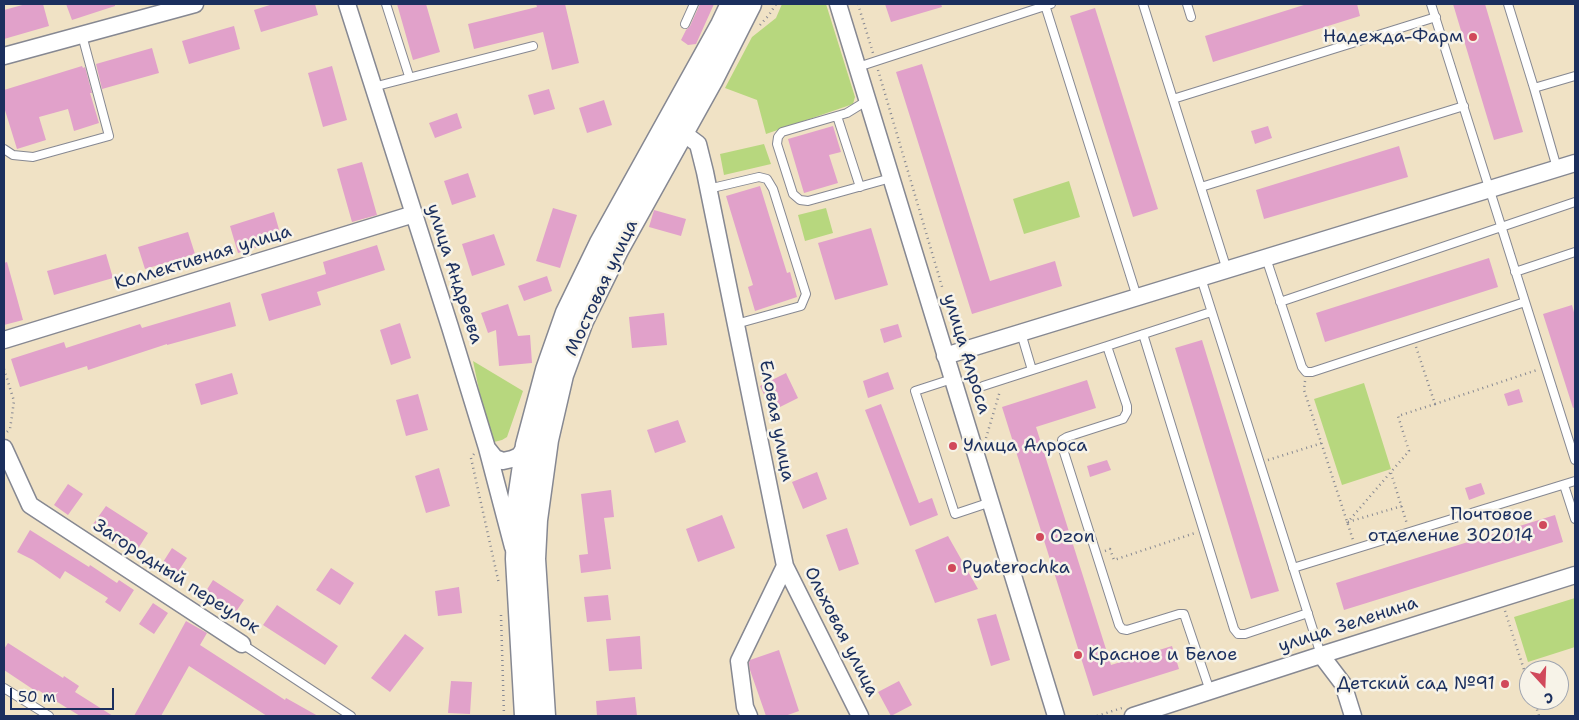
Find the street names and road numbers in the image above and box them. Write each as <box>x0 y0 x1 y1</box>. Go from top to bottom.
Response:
street label: улица Андреева <box>421 201 487 347</box>
street label: Мостовая улица <box>561 217 643 359</box>
street label: Коллективная улица <box>112 221 294 295</box>
street label: улица Алроса <box>937 291 995 417</box>
street label: Еловая улица <box>754 359 798 483</box>
street label: Загородный переулок <box>89 515 263 639</box>
street label: Ольховая улица <box>799 564 883 700</box>
street label: улица Зеленина <box>1276 592 1420 658</box>

